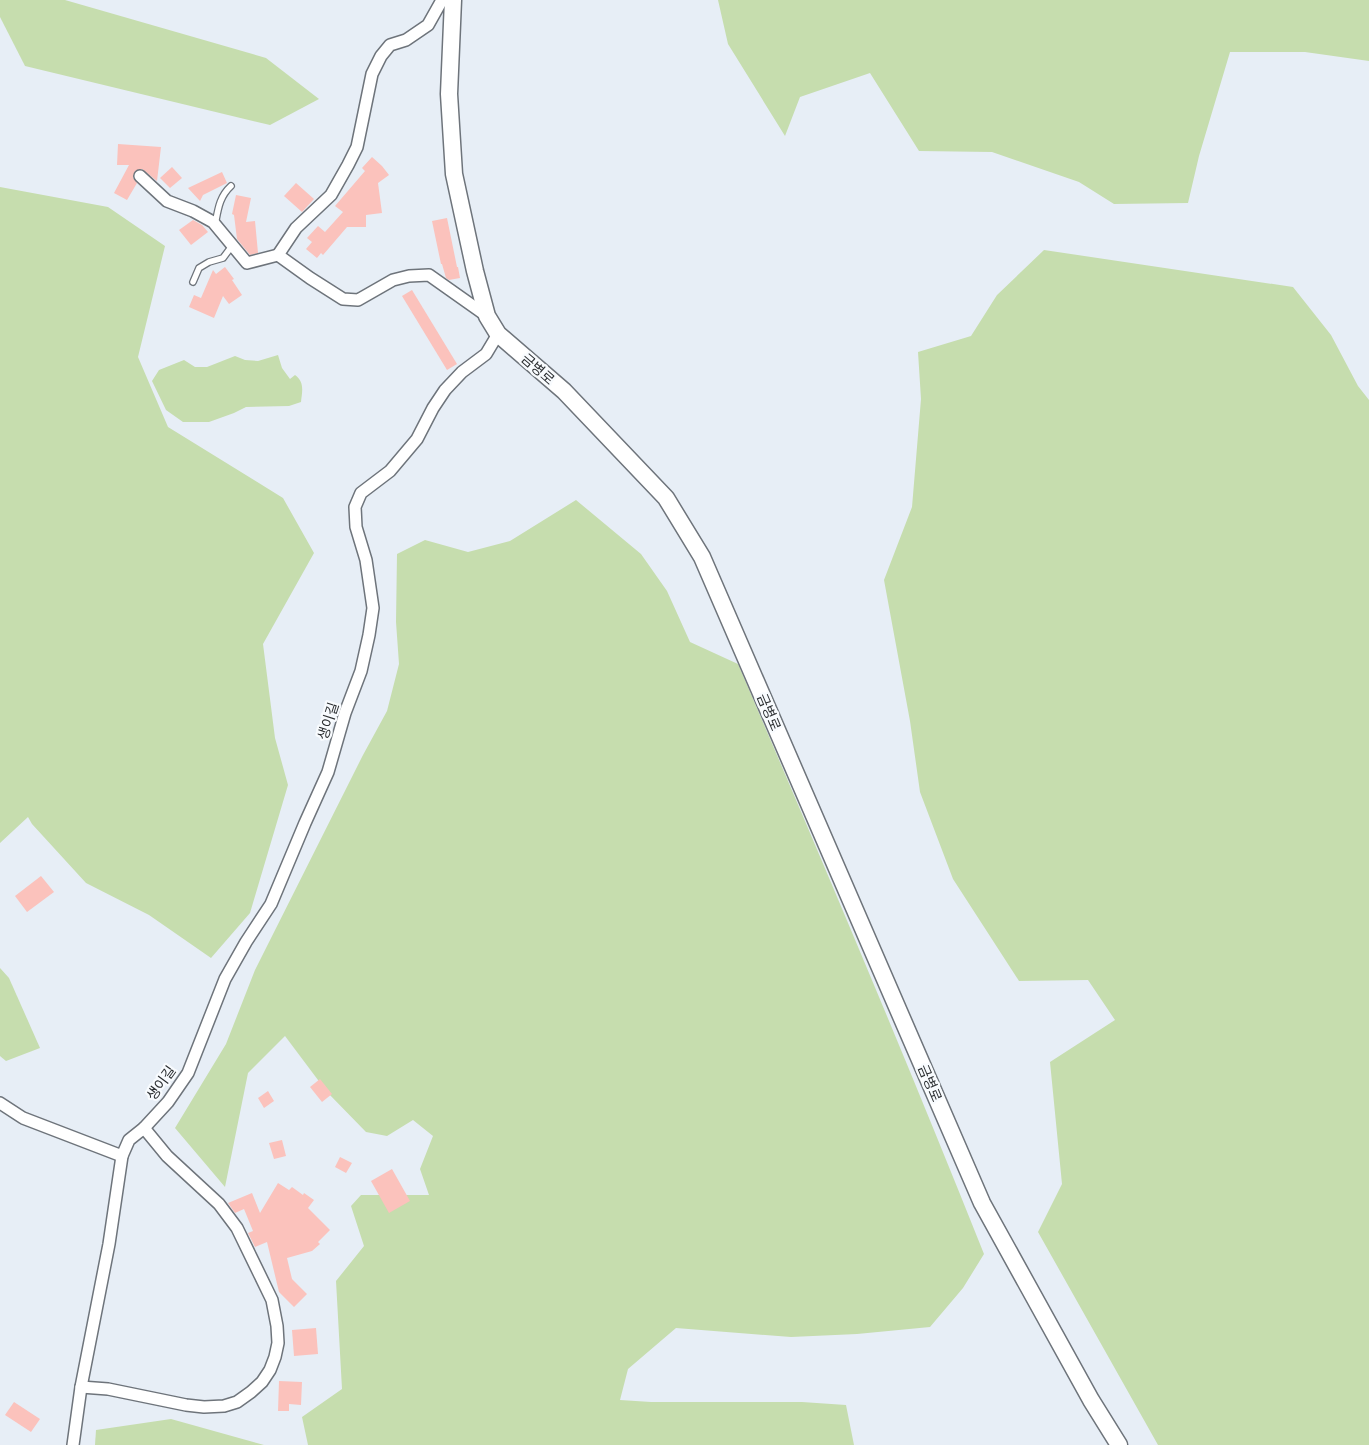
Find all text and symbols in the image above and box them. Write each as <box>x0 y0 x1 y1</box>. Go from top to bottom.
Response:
street label: 금병로 <box>518 350 559 388</box>
street label: 금병로 <box>754 691 785 733</box>
street label: 생이길 <box>313 700 342 742</box>
street label: 생이길 <box>142 1062 179 1103</box>
street label: 금병로 <box>915 1062 946 1104</box>

